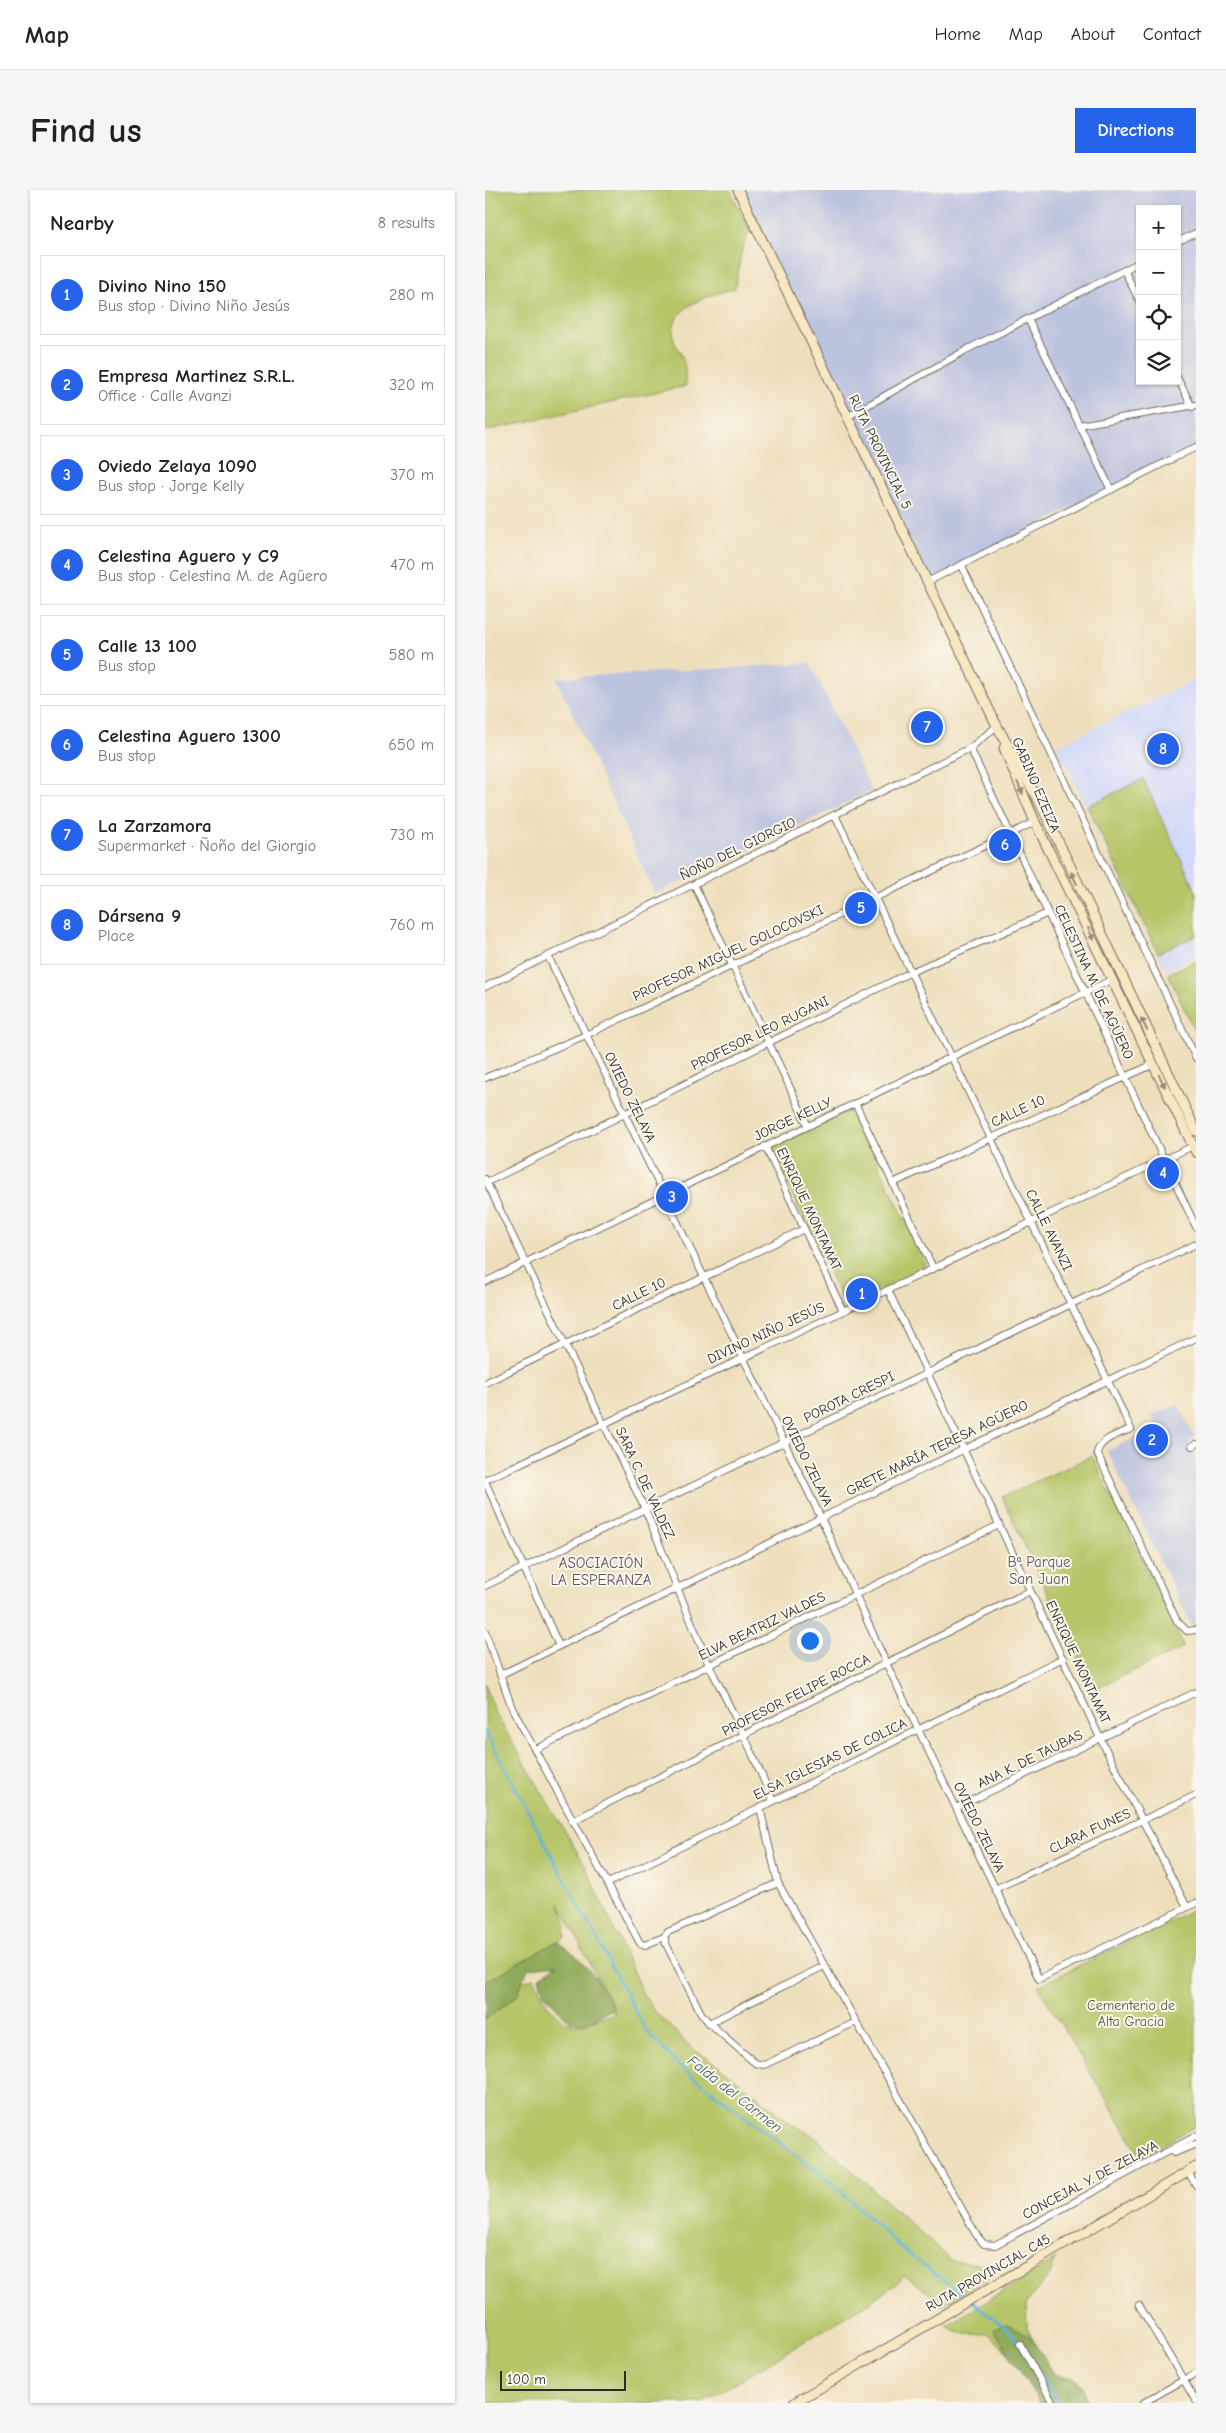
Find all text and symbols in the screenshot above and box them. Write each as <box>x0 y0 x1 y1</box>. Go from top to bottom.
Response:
text: Map <box>25 21 69 49</box>
text: Home <box>934 24 981 45</box>
text: Map <box>1009 24 1043 45</box>
text: About <box>1071 24 1115 45</box>
text: Contact <box>1143 24 1201 45</box>
button: Directions <box>1075 108 1196 153</box>
text: Find us <box>30 110 142 151</box>
map controls <box>1136 205 1181 385</box>
button: + <box>1136 205 1181 250</box>
text: Nearby <box>50 211 114 235</box>
text: 8 results <box>378 214 435 232</box>
button: − <box>1136 250 1181 295</box>
text: Divino Nino 150 <box>98 275 226 297</box>
text: 1 <box>64 286 70 304</box>
text: 280 m <box>389 286 434 304</box>
button: locate <box>1136 295 1181 340</box>
text: Bus stop · Divino Niño Jesús <box>98 297 290 315</box>
button: layers <box>1136 340 1181 385</box>
text: Empresa Martinez S.R.L. <box>98 365 295 387</box>
text: 2 <box>63 376 71 394</box>
text: 320 m <box>389 376 434 394</box>
text: Office · Calle Avanzi <box>98 387 232 405</box>
street label: RUTA PROVINCIAL 5 <box>845 392 915 512</box>
text: Oviedo Zelaya 1090 <box>98 455 257 477</box>
text: 3 <box>63 466 71 484</box>
text: 370 m <box>390 466 434 484</box>
text: Bus stop · Jorge Kelly <box>98 477 244 495</box>
text: Celestina Aguero y C9 <box>98 545 279 567</box>
text: 4 <box>63 556 71 574</box>
text: 470 m <box>390 556 434 574</box>
text: Bus stop · Celestina M. de Agüero <box>98 567 328 585</box>
text: Calle 13 100 <box>98 635 197 657</box>
text: 5 <box>63 646 71 664</box>
text: 580 m <box>389 646 434 664</box>
text: Bus stop <box>98 657 156 675</box>
pin: 7 <box>911 708 943 746</box>
text: Celestina Aguero 1300 <box>98 725 281 747</box>
pin: 8 <box>1147 730 1179 768</box>
street label: GABINO EZEIZA <box>1008 735 1064 835</box>
text: 6 <box>63 736 71 754</box>
text: 650 m <box>388 736 434 754</box>
text: Bus stop <box>98 747 156 765</box>
one-way arrow <box>1017 781 1025 795</box>
street label: ÑOÑO DEL GIORGIO <box>677 814 799 884</box>
text: La Zarzamora <box>98 815 212 837</box>
text: 7 <box>63 826 71 844</box>
text: 730 m <box>390 826 434 844</box>
pin: 6 <box>989 826 1021 864</box>
text: Supermarket · Ñoño del Giorgio <box>98 837 316 855</box>
one-way arrow <box>1070 871 1078 885</box>
pin: 5 <box>845 889 877 927</box>
street label: PROFESOR MIGUEL GOLOCOVSKI <box>630 901 826 1005</box>
street label: CELESTINA M. DE AGÜERO <box>1051 902 1137 1062</box>
text: Dársena 9 <box>98 905 181 927</box>
text: 8 <box>63 916 71 934</box>
text: 760 m <box>390 916 434 934</box>
text: Place <box>98 927 134 945</box>
one-way arrow <box>1088 927 1096 941</box>
street label: PROFESOR LEO RUGANI <box>688 992 832 1074</box>
one-way arrow <box>1140 1017 1148 1031</box>
street label: OVIEDO ZELAYA <box>601 1049 659 1145</box>
one-way arrow <box>1158 1073 1166 1088</box>
street label: CALLE 10 <box>988 1091 1048 1131</box>
street label: JORGE KELLY <box>751 1093 835 1145</box>
street label: ENRIQUE MONTAMAT <box>773 1145 845 1274</box>
pin: 4 <box>1147 1154 1179 1192</box>
pin: 3 <box>656 1178 688 1216</box>
street label: CALLE AVANZI <box>1022 1186 1076 1274</box>
street label: CALLE 10 <box>609 1274 669 1314</box>
pin: 1 <box>846 1275 878 1313</box>
street label: DIVINO NIÑO JESÚS <box>705 1298 828 1368</box>
street label: POROTA CRESPI <box>801 1368 897 1426</box>
street label: GRETE MARÍA TERESA AGÜERO <box>843 1396 1031 1500</box>
street label: OVIEDO ZELAYA <box>778 1413 836 1509</box>
pin: 2 <box>1136 1421 1168 1459</box>
street label: SARA C. DE VALDEZ <box>612 1424 678 1542</box>
district label: ASOCIACIÓN LA ESPERANZA <box>551 1553 652 1589</box>
district label: Bª Parque San Juan <box>1008 1553 1071 1588</box>
street label: ELVA BEATRIZ VALDES <box>696 1588 828 1664</box>
street label: ENRIQUE MONTAMAT <box>1042 1598 1114 1727</box>
your location <box>797 1628 823 1654</box>
street label: PROFESOR FELIPE ROCCA <box>719 1650 873 1740</box>
street label: ELSA IGLESIAS DE COLICA <box>750 1714 910 1804</box>
street label: ANA K. DE TAUBAS <box>975 1726 1086 1792</box>
street label: OVIEDO ZELAYA <box>950 1779 1008 1875</box>
street label: CLARA FUNES <box>1047 1805 1134 1857</box>
park label: Cementerio de Alta Gracia <box>1087 1997 1175 2030</box>
water label: Falda del Carmen <box>684 2051 786 2137</box>
street label: CONCEJAL Y. DE ZELAYA <box>1019 2137 1161 2223</box>
street label: RUTA PROVINCIAL C45 <box>923 2230 1053 2316</box>
scale bar <box>500 2368 626 2391</box>
text: 100 m <box>507 2371 546 2388</box>

